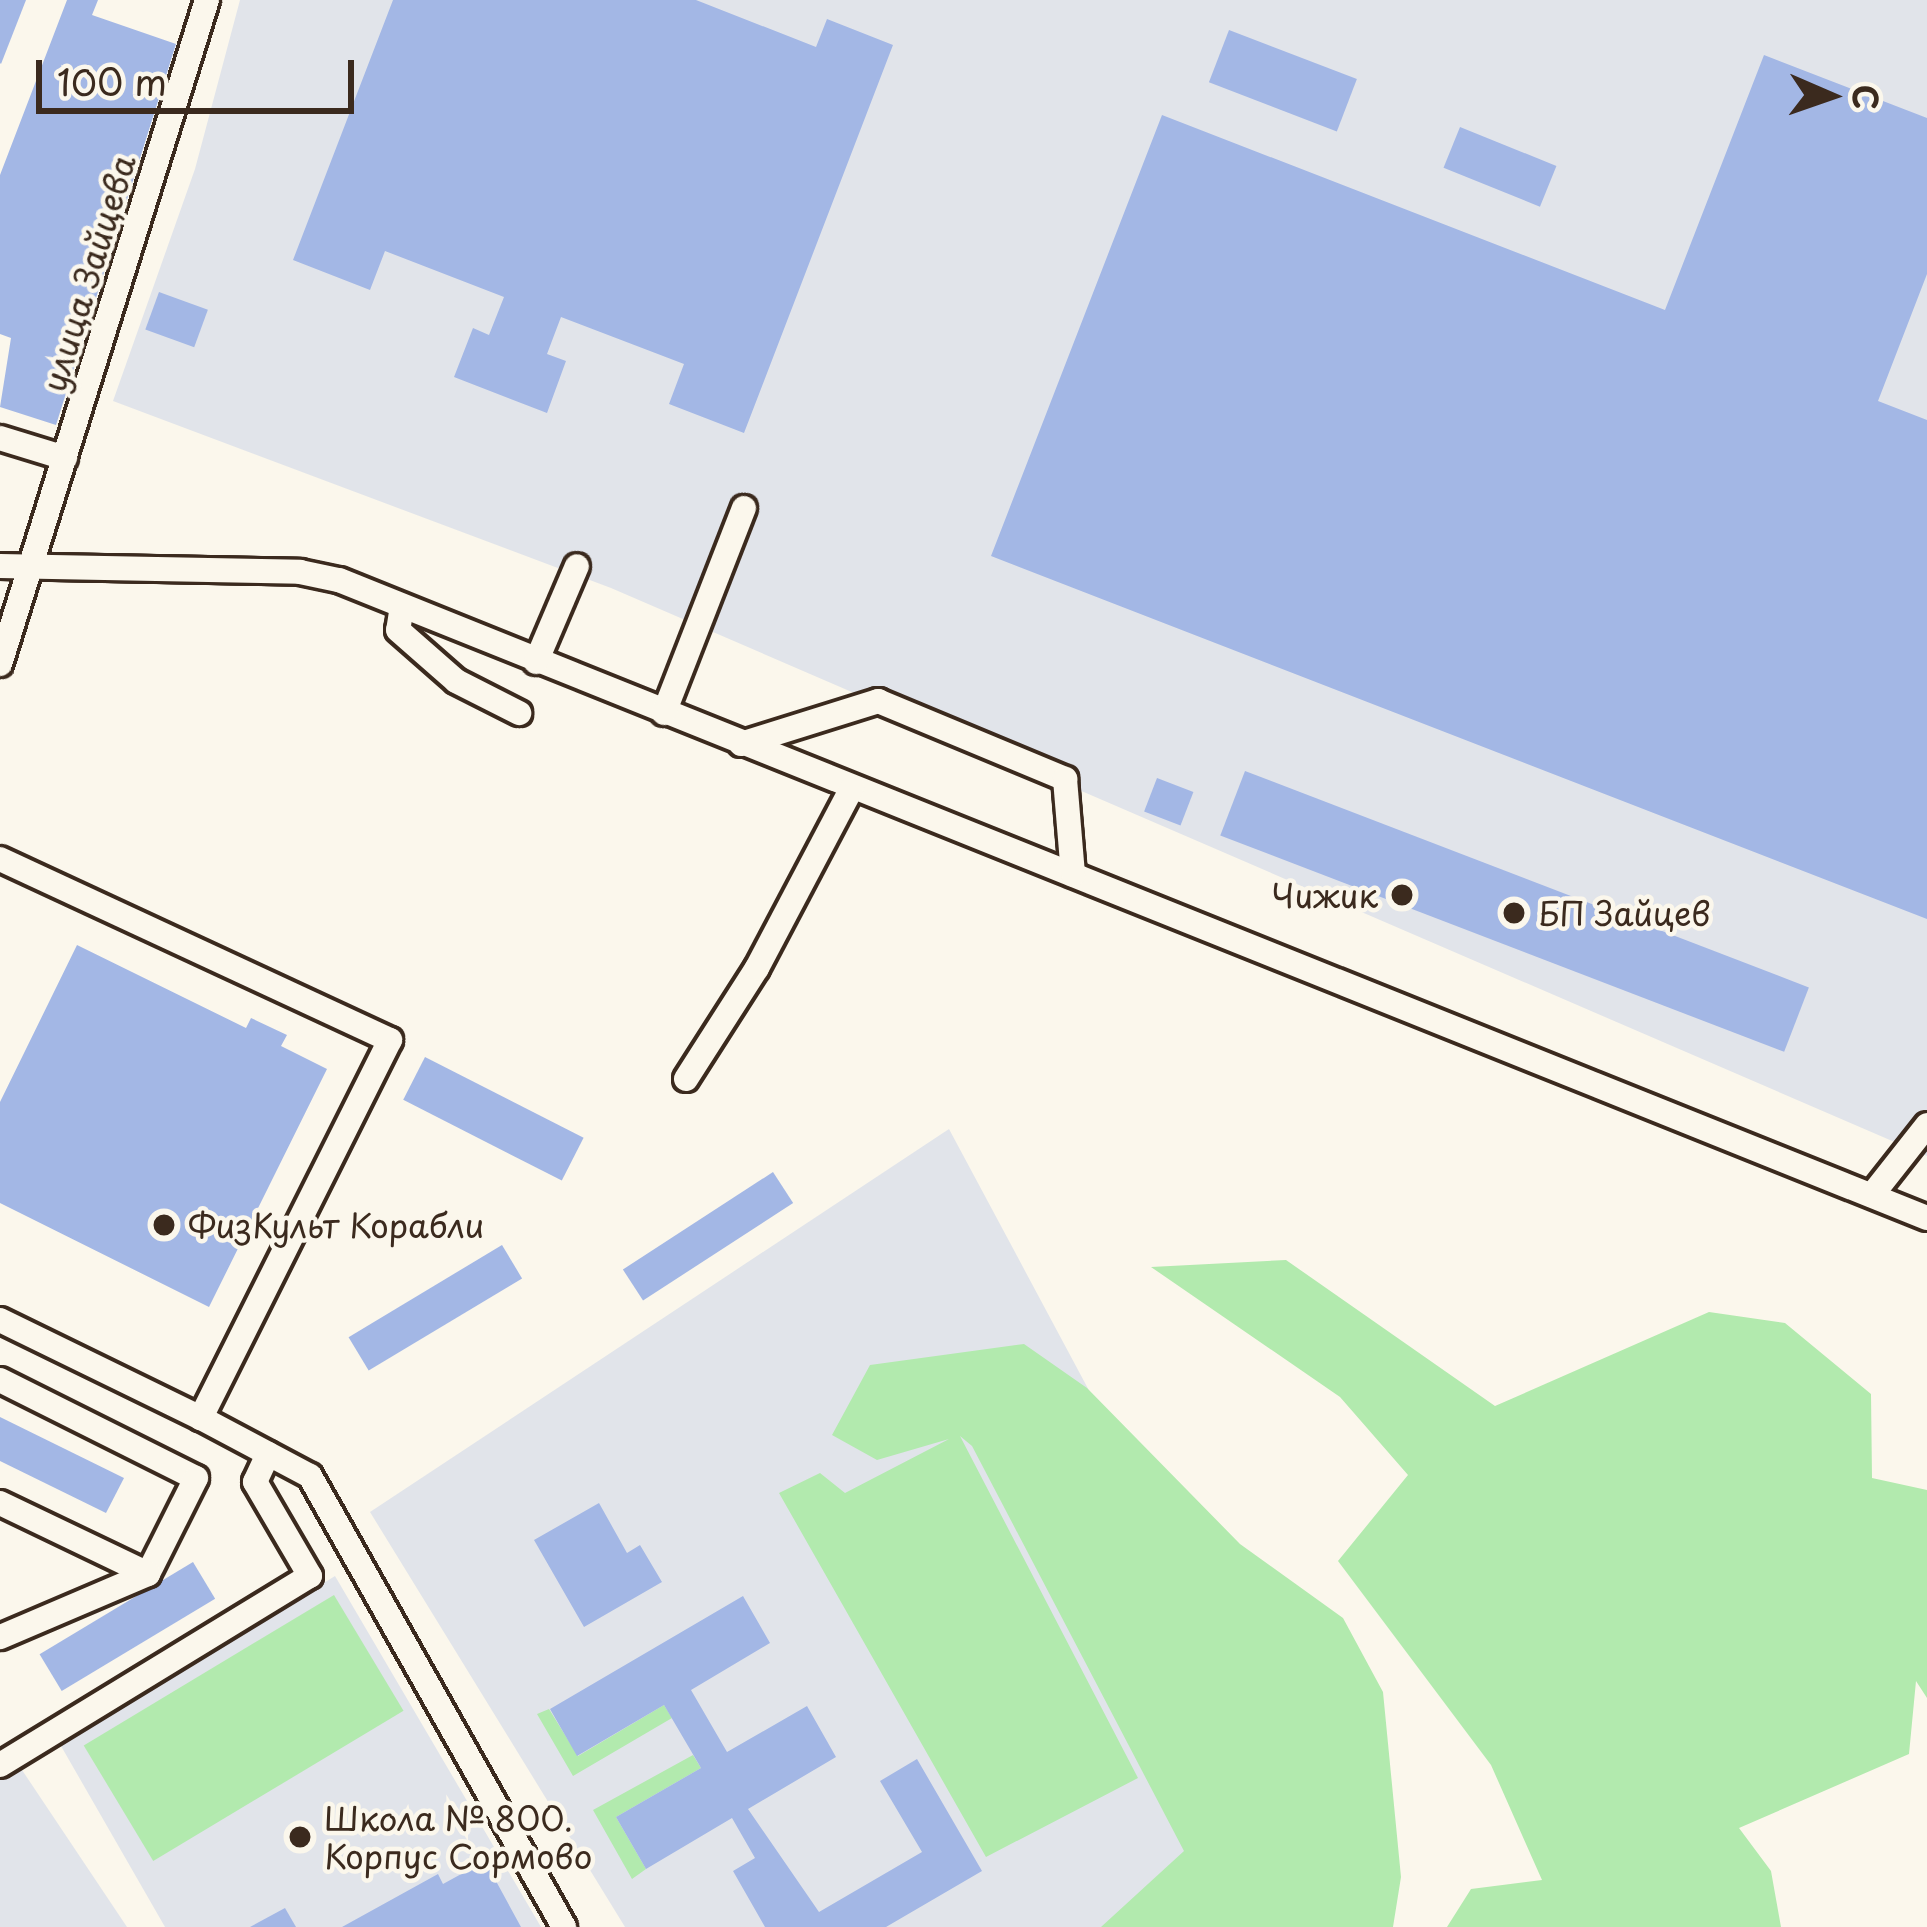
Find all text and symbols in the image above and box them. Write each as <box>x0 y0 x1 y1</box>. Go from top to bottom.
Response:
scale bar <box>42 36 360 110</box>
north arrow <box>1771 36 1891 156</box>
text: 100 m <box>57 54 167 108</box>
text: С <box>1842 84 1892 111</box>
street label: улица Зайцева <box>33 149 143 397</box>
place label: Чижик <box>1271 875 1378 915</box>
marker: Чижик <box>1389 882 1415 908</box>
place label: БП Зайцев <box>1538 893 1711 933</box>
marker: БП Зайцев <box>1501 900 1527 926</box>
place label: ФизКульт Корабли <box>188 1205 485 1245</box>
marker: ФизКульт Корабли <box>151 1212 177 1238</box>
place label: Школа № 800. Корпус Сормово <box>324 1798 595 1876</box>
marker: Школа № 800. Корпус Сормово <box>287 1824 313 1850</box>

